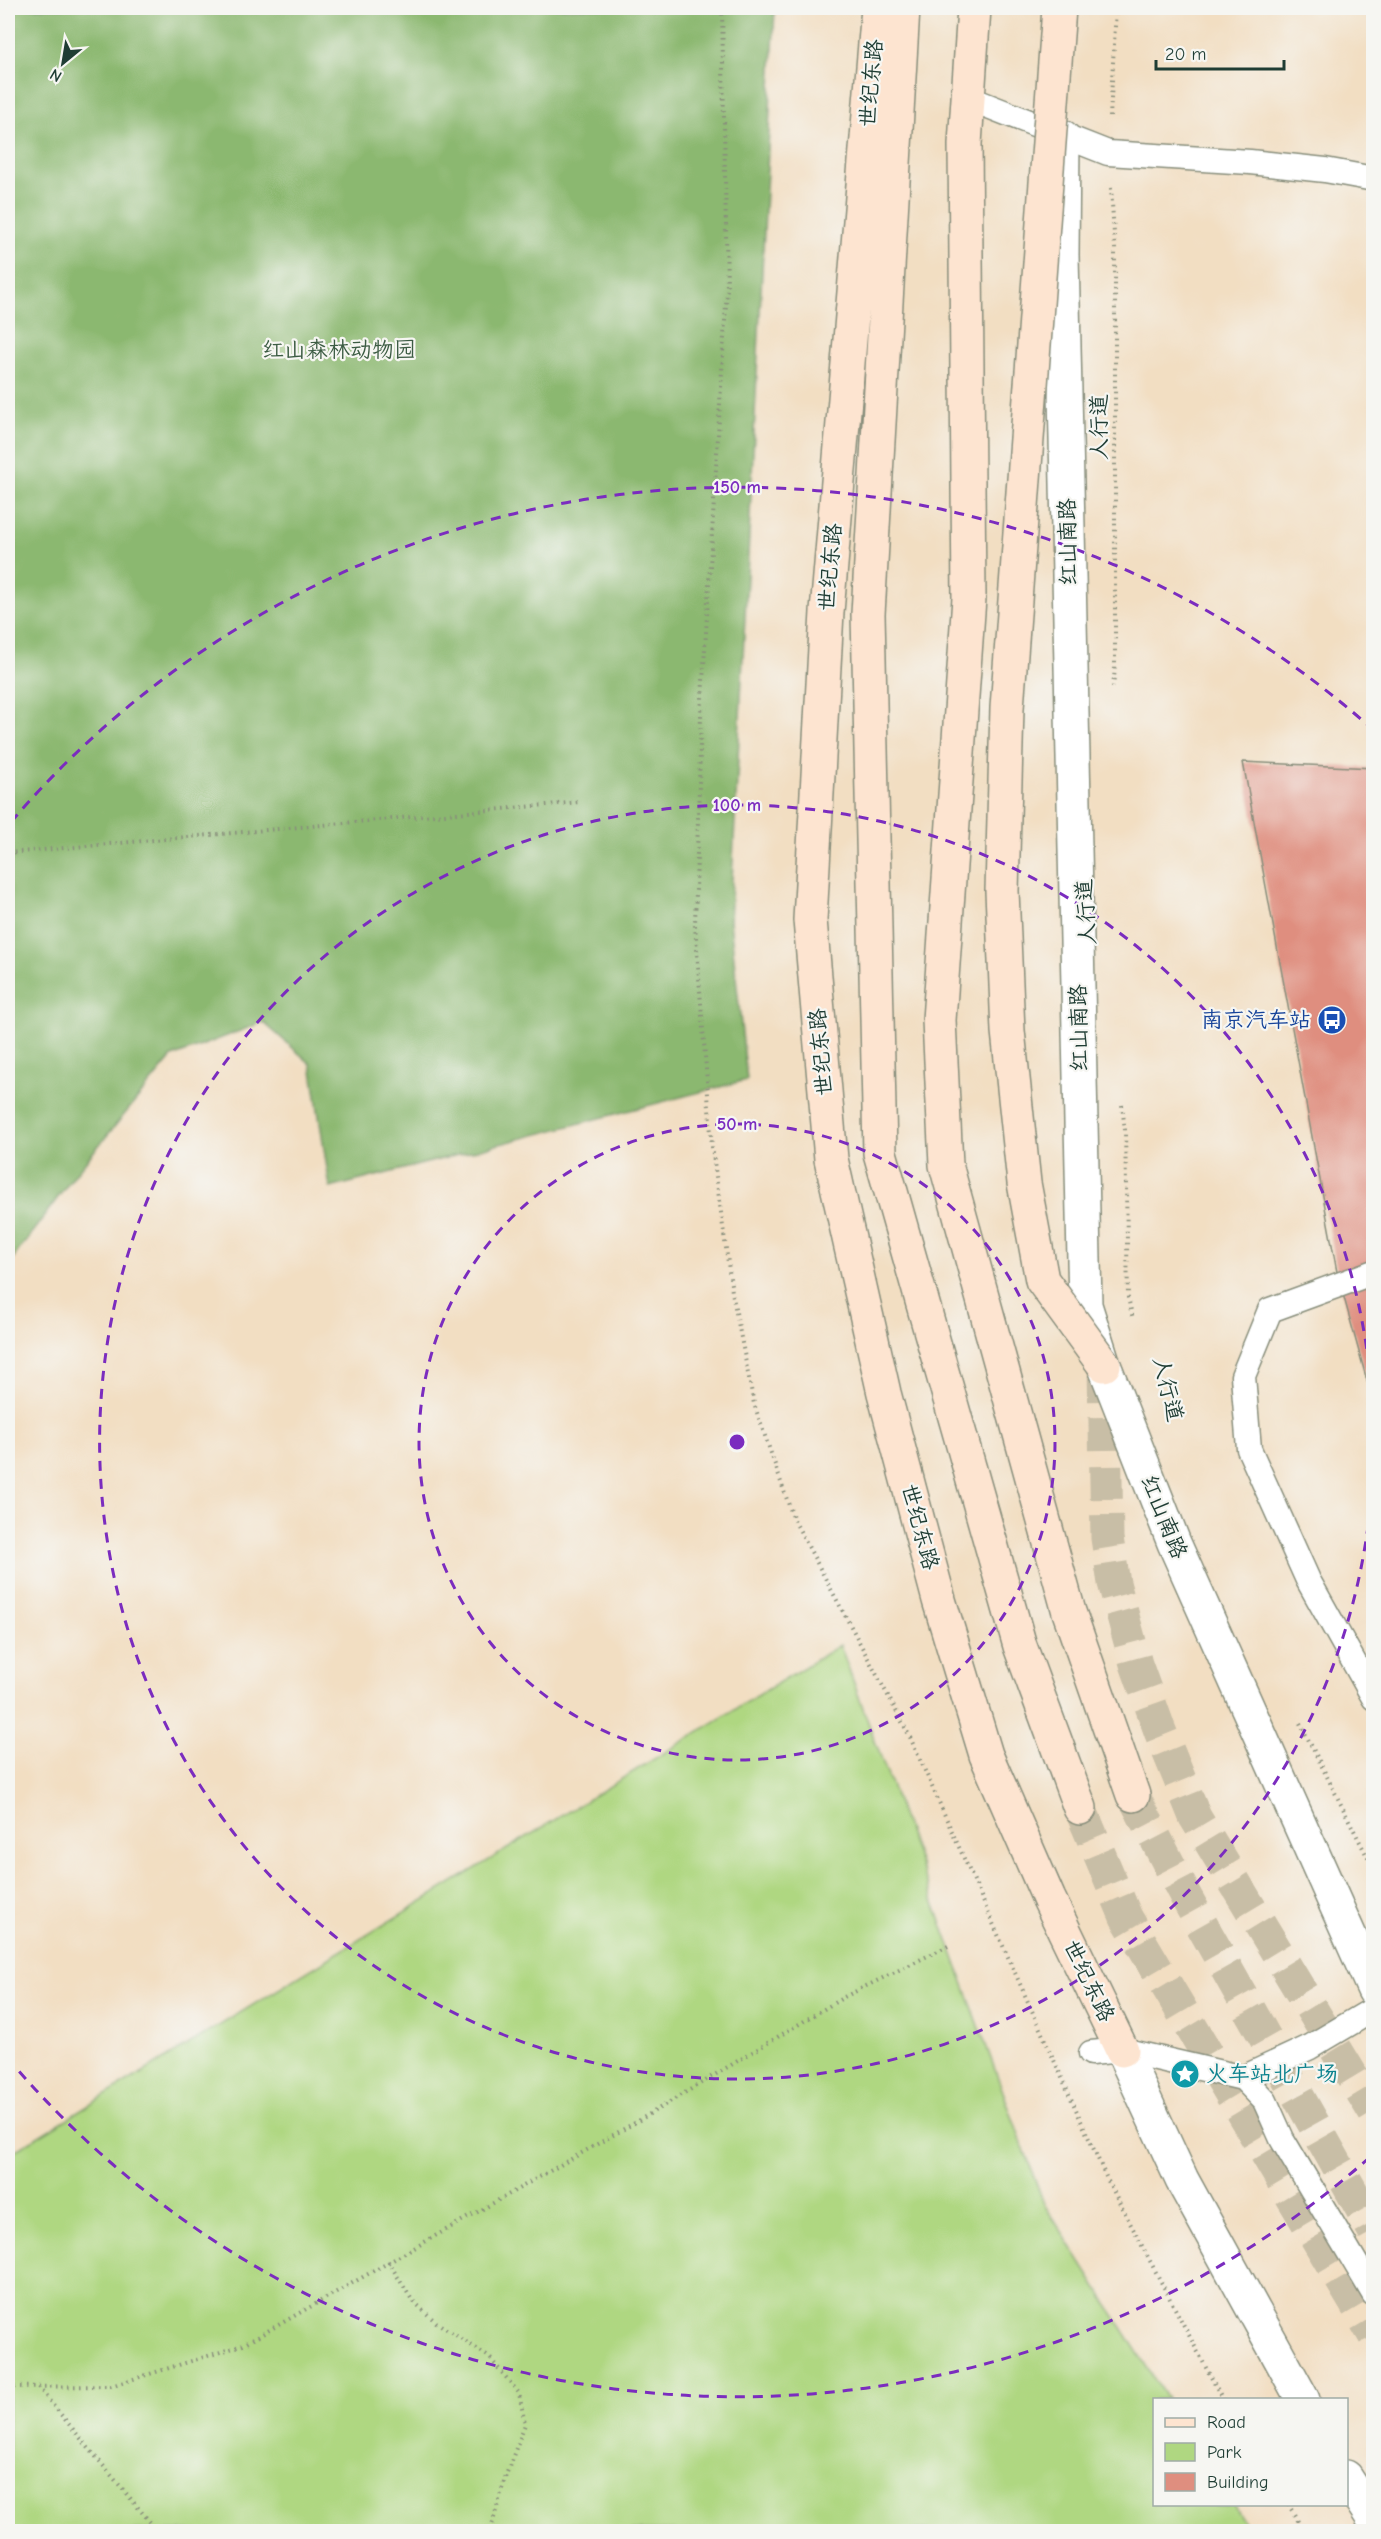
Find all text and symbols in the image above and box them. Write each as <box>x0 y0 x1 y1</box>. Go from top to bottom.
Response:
north arrow <box>33 33 93 93</box>
scale bar <box>1156 33 1284 71</box>
street label: 世纪东路 <box>854 38 888 128</box>
text: 20 m <box>1165 44 1206 65</box>
text: N <box>47 65 65 86</box>
park label: 红山森林动物园 <box>262 337 416 363</box>
street label: 人行道 <box>1086 394 1112 460</box>
text: 150 m <box>713 477 761 498</box>
street label: 红山南路 <box>1054 498 1082 586</box>
street label: 世纪东路 <box>813 522 847 612</box>
text: 100 m <box>713 795 761 816</box>
street label: 人行道 <box>1071 878 1101 946</box>
street label: 红山南路 <box>1065 984 1093 1072</box>
bus stop icon: 南京汽车站 <box>1316 1004 1348 1036</box>
street label: 世纪东路 <box>804 1007 838 1097</box>
place label: 南京汽车站 <box>1201 1007 1311 1033</box>
text: 50 m <box>717 1114 757 1135</box>
street label: 人行道 <box>1147 1354 1189 1424</box>
centre of rings <box>727 1432 747 1452</box>
street label: 红山南路 <box>1135 1471 1193 1563</box>
street label: 世纪东路 <box>896 1481 944 1573</box>
street label: 世纪东路 <box>1058 1936 1120 2026</box>
place icon: 火车站北广场 <box>1169 2058 1201 2090</box>
place label: 火车站北广场 <box>1206 2061 1338 2087</box>
legend <box>1153 2398 1348 2506</box>
text: Road <box>1207 2412 1246 2433</box>
text: Park <box>1207 2442 1242 2463</box>
text: Building <box>1207 2472 1269 2493</box>

